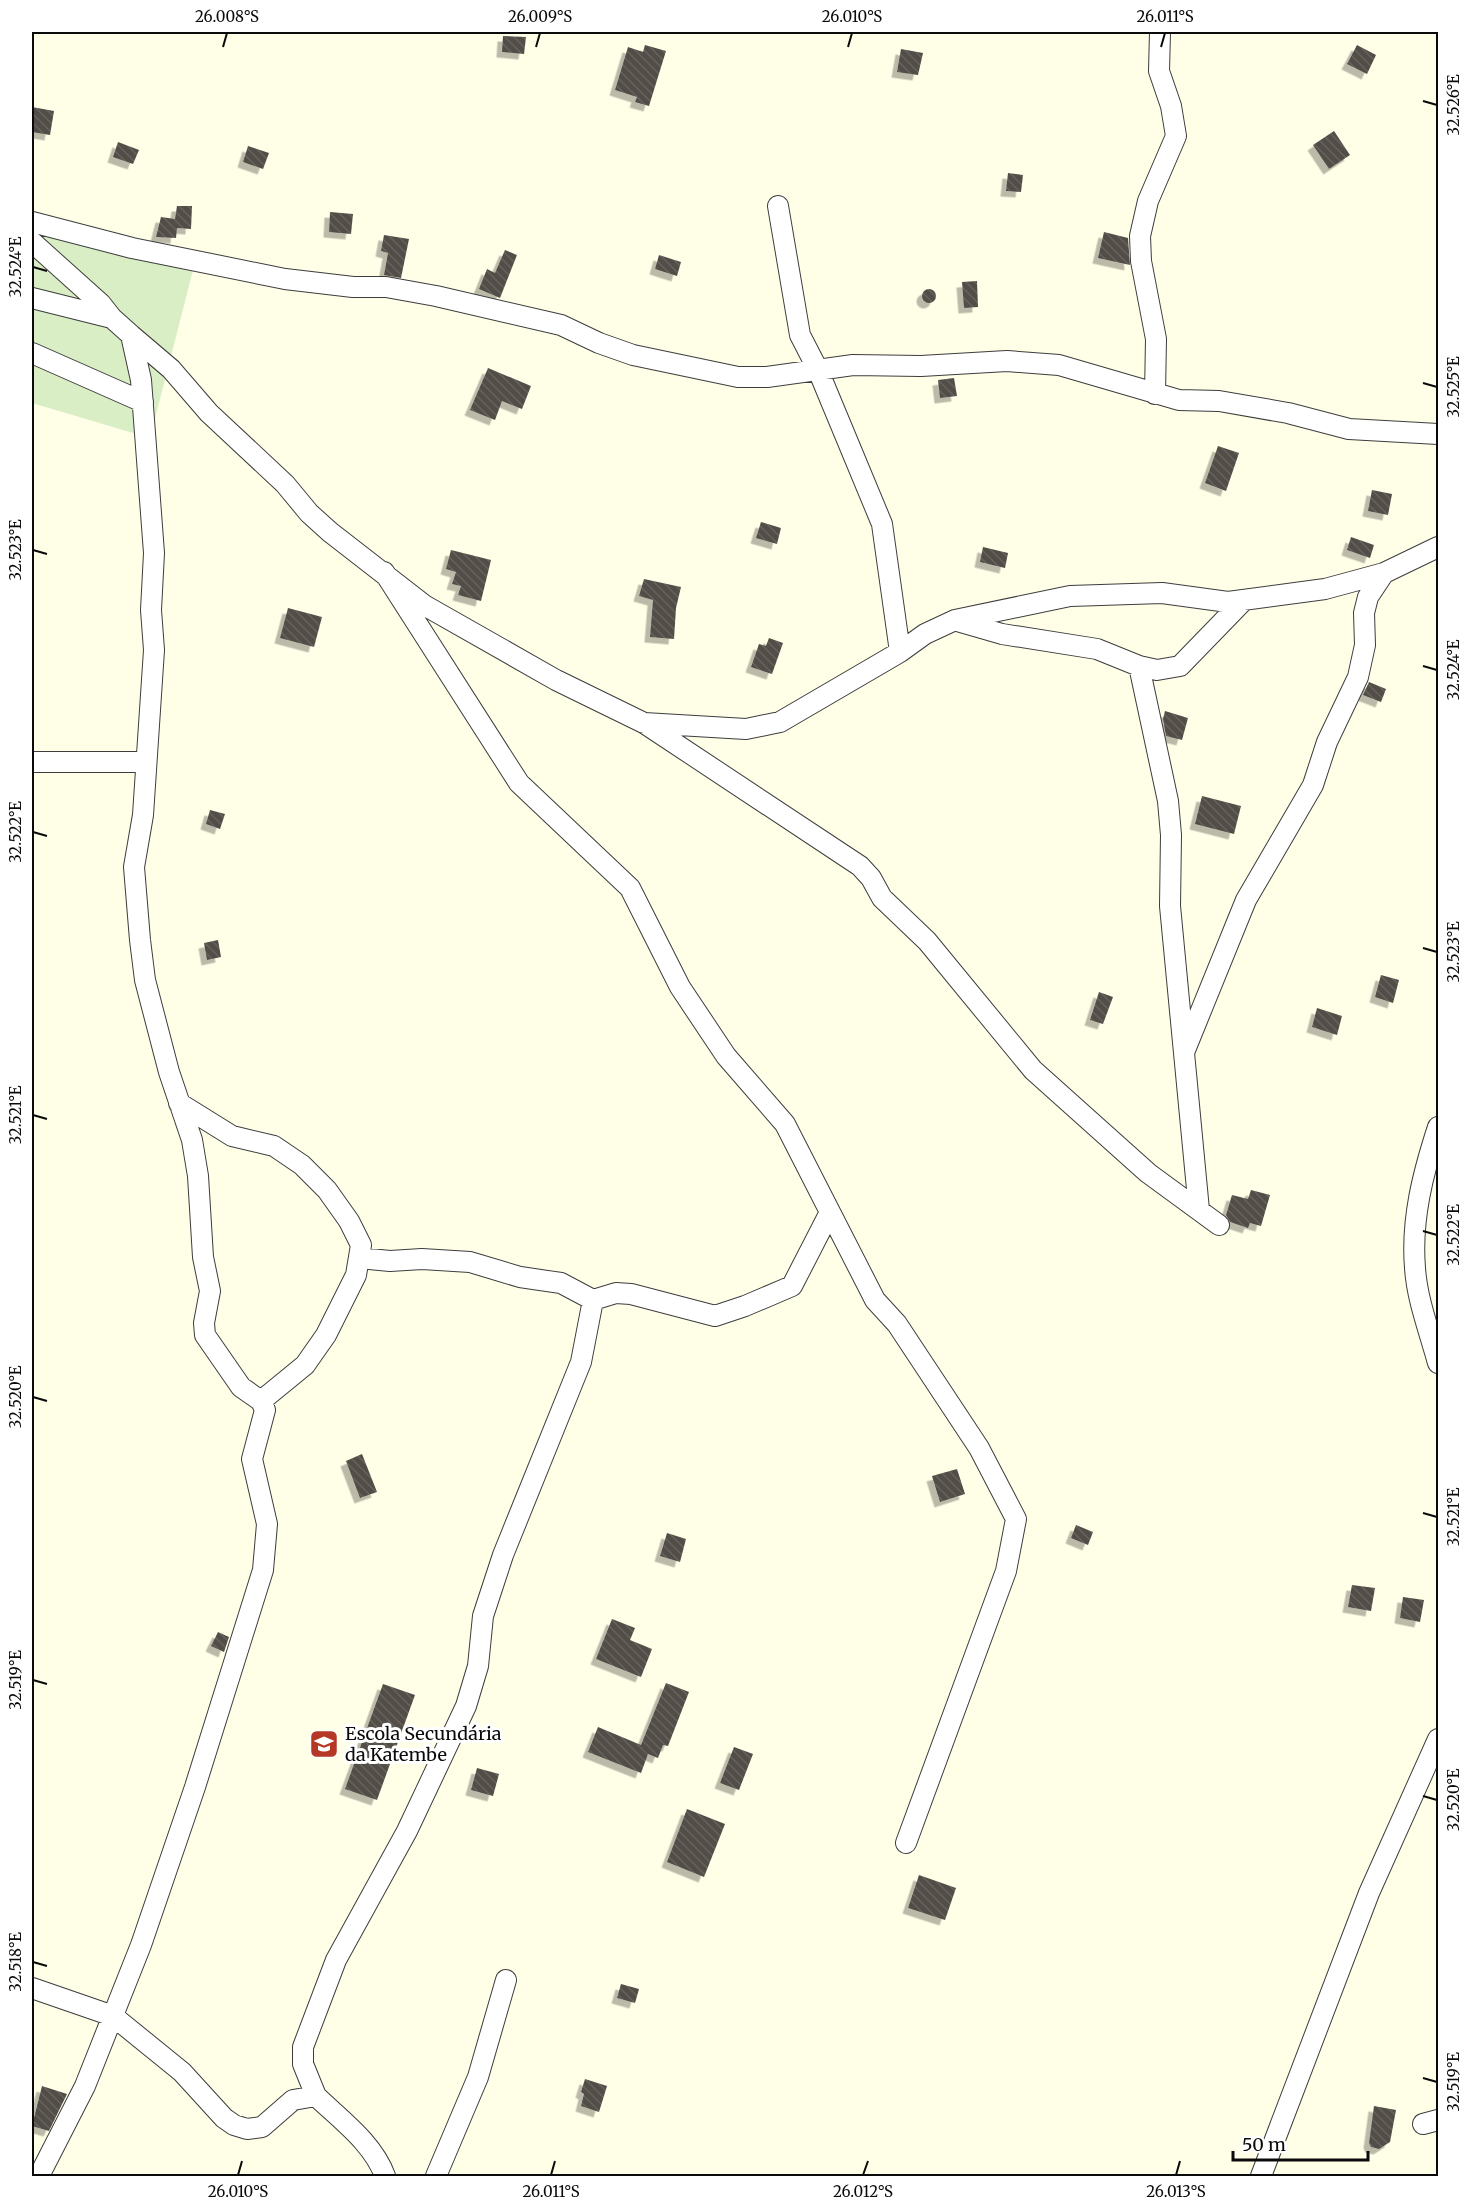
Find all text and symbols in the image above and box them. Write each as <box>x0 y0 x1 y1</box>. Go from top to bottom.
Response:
text: 26.008°S <box>195 7 259 26</box>
text: 26.009°S <box>508 7 572 26</box>
text: 26.010°S <box>822 7 882 26</box>
text: 26.011°S <box>1136 7 1194 26</box>
text: 32.526°E <box>1444 74 1463 135</box>
text: 32.524°E <box>6 236 25 297</box>
text: 32.525°E <box>1444 356 1463 418</box>
text: 32.523°E <box>6 519 25 580</box>
text: 32.524°E <box>1444 639 1463 700</box>
text: 32.522°E <box>6 801 25 863</box>
text: 32.523°E <box>1444 921 1463 982</box>
text: 32.521°E <box>6 1085 25 1144</box>
text: 32.522°E <box>1444 1204 1463 1266</box>
text: 32.520°E <box>6 1365 25 1428</box>
text: 32.521°E <box>1444 1487 1463 1546</box>
text: 32.519°E <box>6 1650 25 1710</box>
place label: Escola Secundária da Katembe <box>345 1722 502 1766</box>
school or university icon: Escola Secundária da Katembe <box>308 1728 340 1760</box>
text: 32.520°E <box>1444 1768 1463 1831</box>
text: 32.518°E <box>6 1932 25 1992</box>
text: 32.519°E <box>1444 2052 1463 2112</box>
scale bar <box>1233 2124 1368 2162</box>
text: 50 m <box>1242 2133 1286 2156</box>
text: 26.010°S <box>208 2182 268 2201</box>
text: 26.011°S <box>522 2182 580 2201</box>
text: 26.012°S <box>833 2182 893 2201</box>
text: 26.013°S <box>1146 2182 1206 2201</box>

